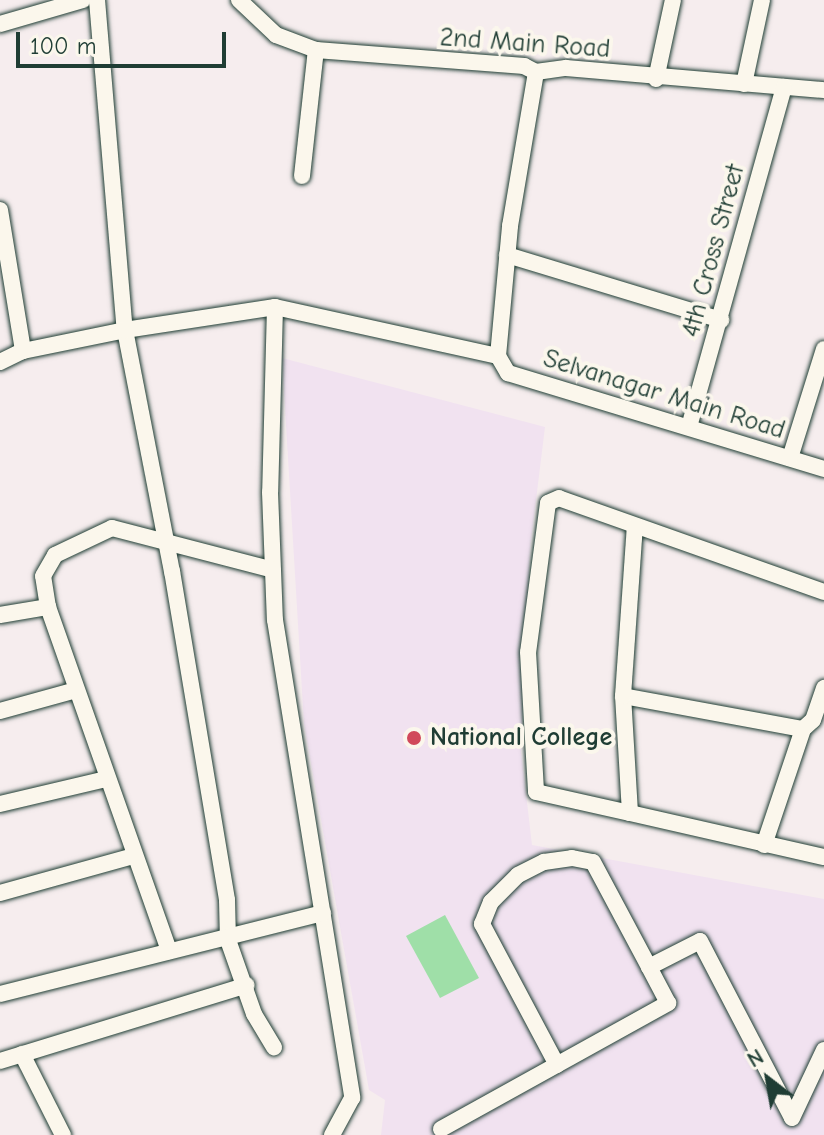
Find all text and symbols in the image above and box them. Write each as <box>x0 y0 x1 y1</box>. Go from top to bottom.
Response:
scale bar <box>20 16 230 66</box>
street label: 2nd Main Road <box>439 22 611 66</box>
text: 100 m <box>30 32 97 60</box>
street label: 4th Cross Street <box>676 161 752 341</box>
street label: Selvanagar Main Road <box>539 343 789 447</box>
place label: National College <box>430 722 612 754</box>
marker: National College <box>405 729 423 747</box>
north arrow <box>728 1039 808 1119</box>
text: N <box>743 1044 768 1073</box>

